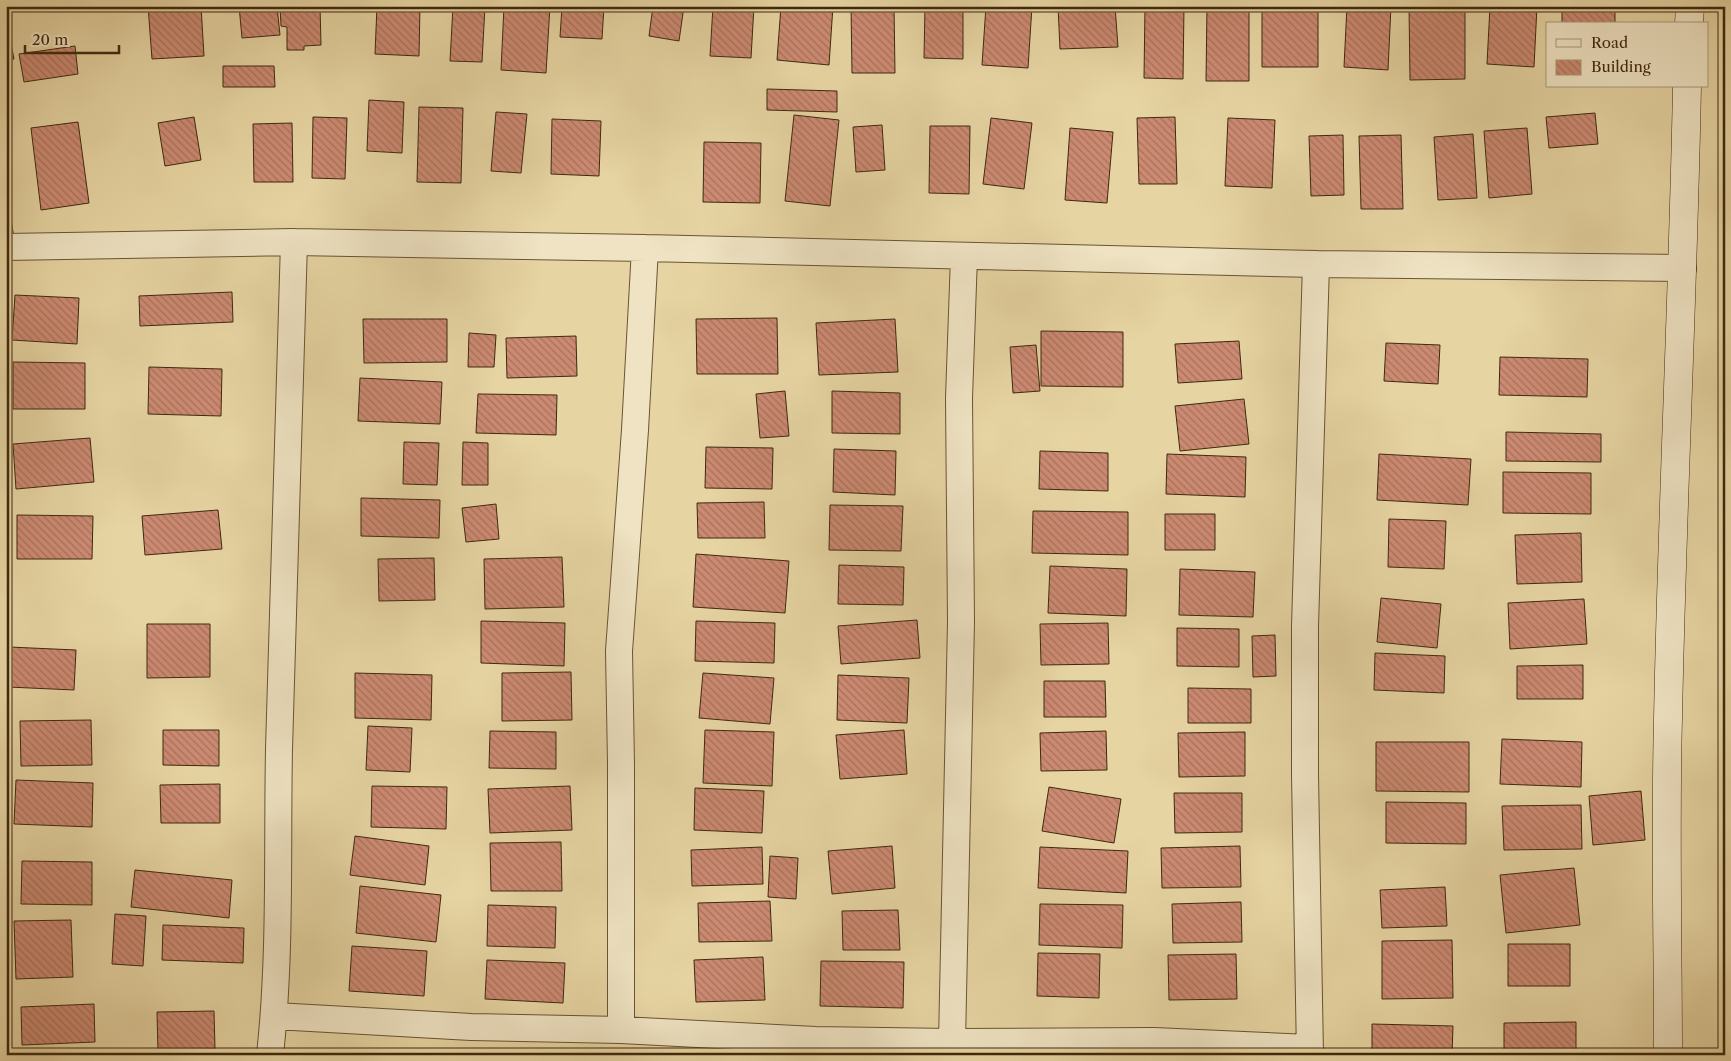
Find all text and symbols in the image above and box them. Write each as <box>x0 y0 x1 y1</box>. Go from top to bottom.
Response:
scale bar <box>25 22 119 54</box>
legend <box>1546 22 1708 88</box>
text: 20 m <box>32 30 68 49</box>
text: Road <box>1591 33 1628 52</box>
text: Building <box>1591 57 1651 76</box>

